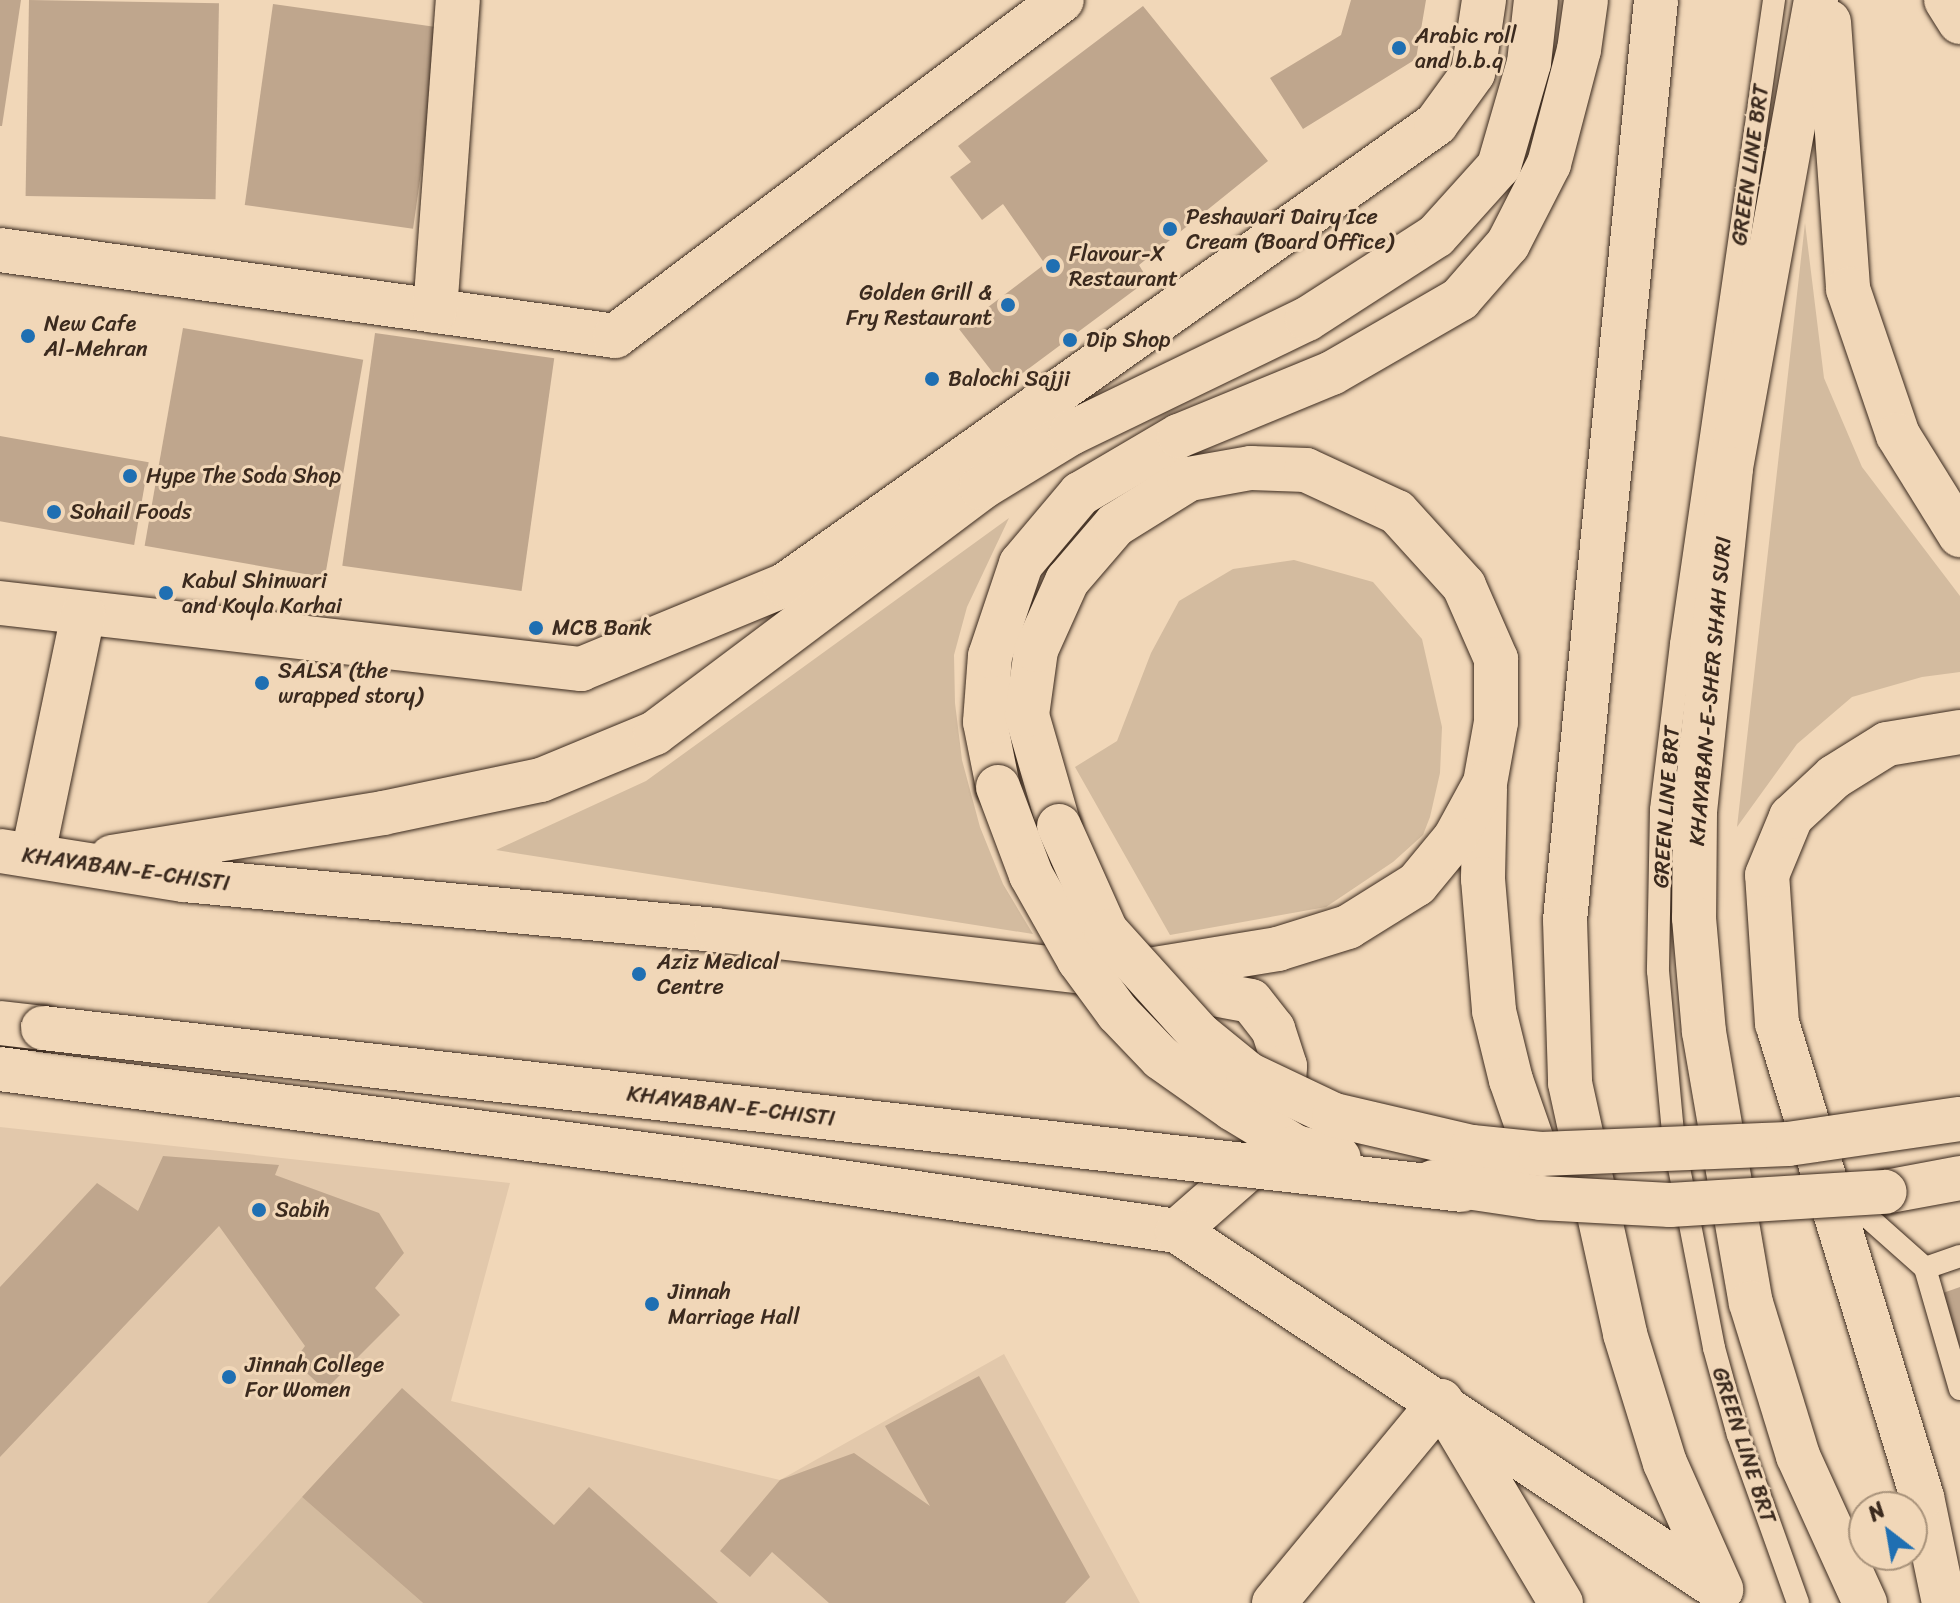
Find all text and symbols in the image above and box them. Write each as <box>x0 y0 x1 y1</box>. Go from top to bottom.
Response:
place label: Arabic roll and b.b.q <box>1415 22 1517 74</box>
marker: Arabic roll and b.b.q <box>1390 39 1408 57</box>
street label: GREEN LINE BRT <box>1726 82 1774 248</box>
place label: Peshawari Dairy Ice Cream (Board Office) <box>1186 203 1394 254</box>
marker: Peshawari Dairy Ice Cream (Board Office) <box>1161 220 1179 238</box>
place label: Flavour-X Restaurant <box>1069 240 1178 292</box>
marker: Flavour-X Restaurant <box>1044 257 1062 275</box>
place label: Golden Grill & Fry Restaurant <box>845 279 992 330</box>
marker: Golden Grill & Fry Restaurant <box>999 296 1017 314</box>
place label: New Cafe Al-Mehran <box>44 310 148 362</box>
marker: New Cafe Al-Mehran <box>19 327 37 345</box>
place label: Dip Shop <box>1086 327 1171 353</box>
marker: Dip Shop <box>1061 331 1079 349</box>
place label: Balochi Sajji <box>948 366 1070 392</box>
marker: Balochi Sajji <box>923 370 941 388</box>
place label: Hype The Soda Shop <box>146 463 344 489</box>
marker: Hype The Soda Shop <box>121 467 139 485</box>
place label: Sohail Foods <box>70 499 192 525</box>
marker: Sohail Foods <box>45 503 63 521</box>
street label: KHAYABAN-E-SHER SHAH SURI <box>1683 533 1737 849</box>
place label: Kabul Shinwari and Koyla Karhai <box>182 567 343 618</box>
marker: Kabul Shinwari and Koyla Karhai <box>157 584 175 602</box>
place label: MCB Bank <box>552 615 652 641</box>
marker: MCB Bank <box>527 619 545 637</box>
place label: SALSA (the wrapped story) <box>278 657 424 708</box>
marker: SALSA (the wrapped story) <box>253 674 271 692</box>
street label: GREEN LINE BRT <box>1647 725 1685 889</box>
street label: KHAYABAN-E-CHISTI <box>20 841 232 897</box>
place label: Aziz Medical Centre <box>657 948 779 1000</box>
marker: Aziz Medical Centre <box>628 963 650 985</box>
street label: KHAYABAN-E-CHISTI <box>625 1080 837 1132</box>
place label: Sabih <box>275 1197 330 1223</box>
marker: Sabih <box>250 1201 268 1219</box>
place label: Jinnah Marriage Hall <box>668 1278 799 1330</box>
marker: Jinnah Marriage Hall <box>643 1295 661 1313</box>
place label: Jinnah College For Women <box>245 1351 384 1402</box>
street label: GREEN LINE BRT <box>1706 1363 1782 1527</box>
marker: Jinnah College For Women <box>220 1368 238 1386</box>
north arrow <box>1848 1491 1928 1571</box>
text: N <box>1860 1491 1893 1532</box>

